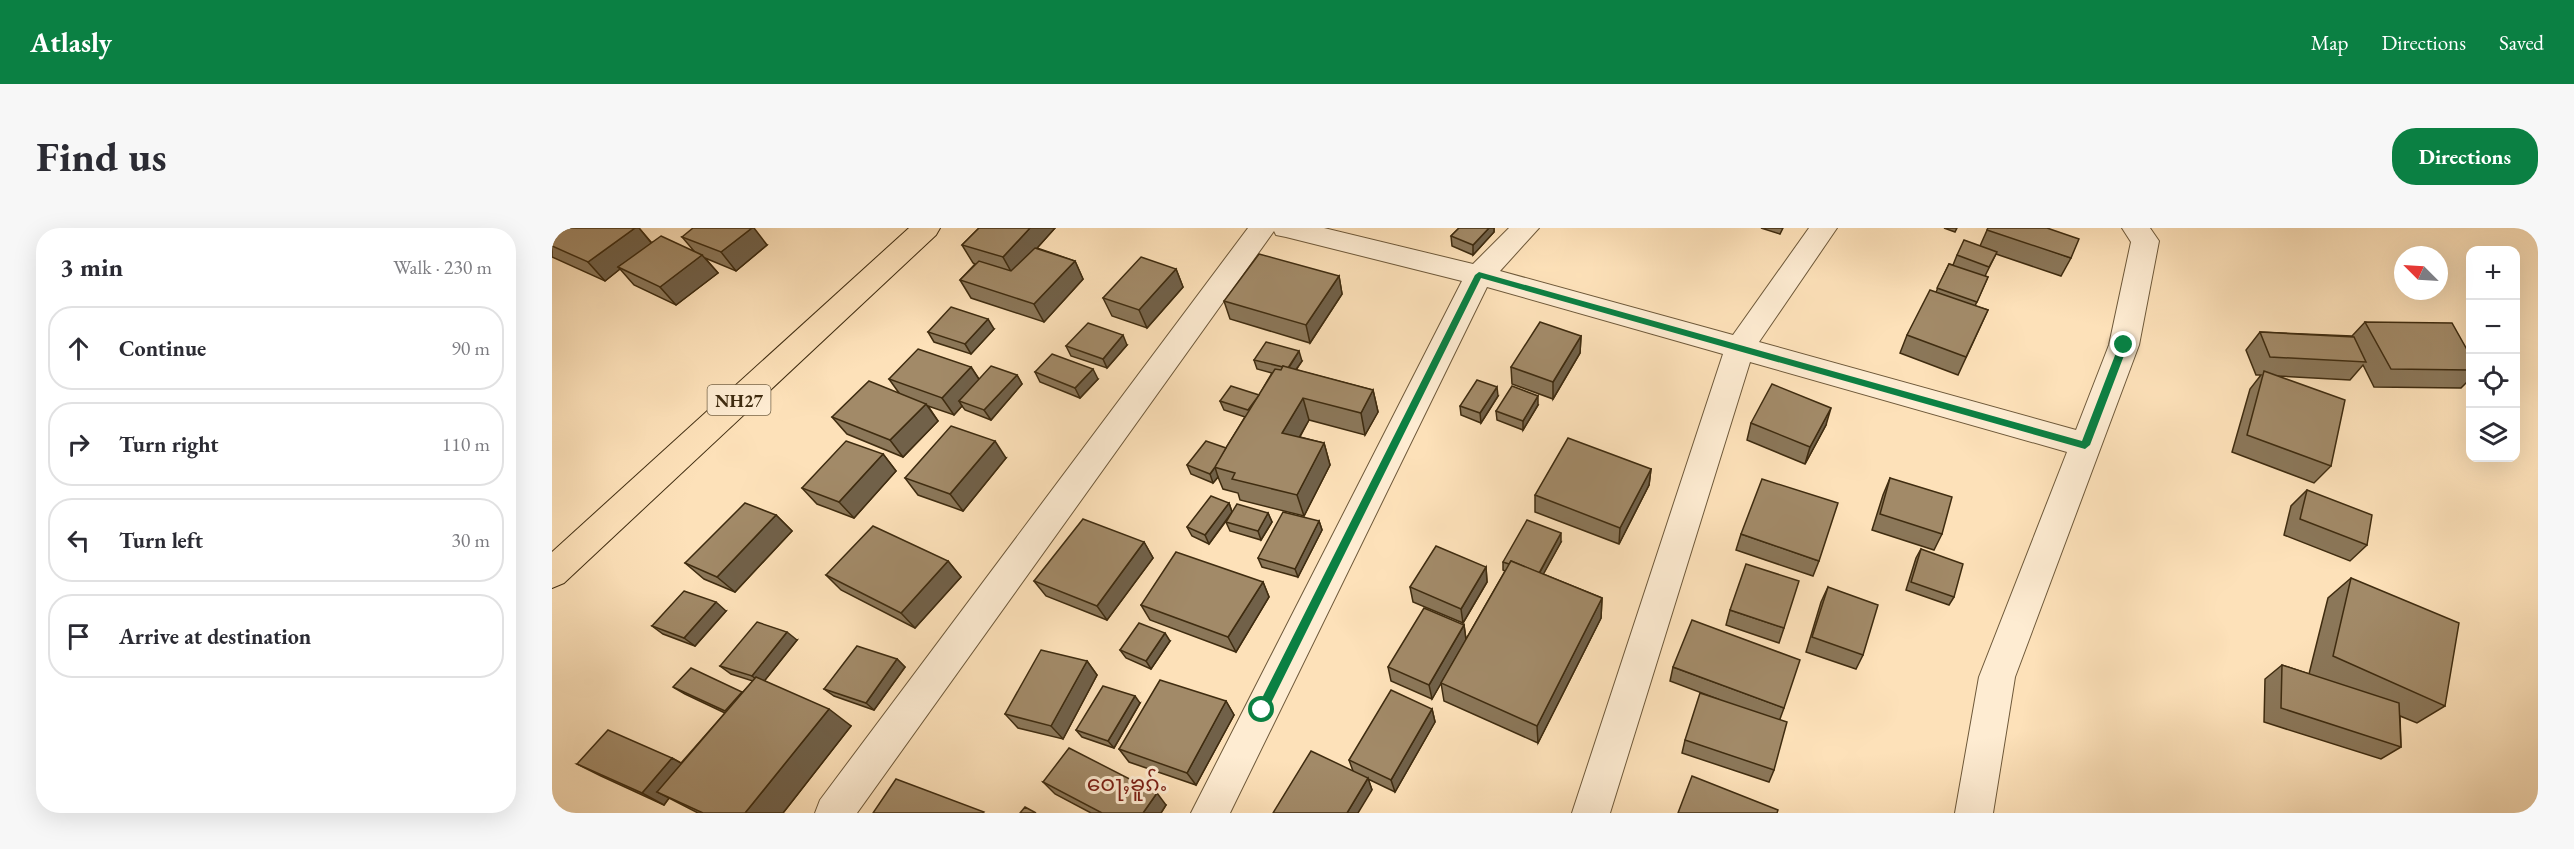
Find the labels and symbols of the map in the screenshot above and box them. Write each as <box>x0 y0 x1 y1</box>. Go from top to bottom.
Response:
north arrow <box>2394 246 2448 300</box>
route end <box>2110 331 2136 357</box>
road number: NH27 <box>708 385 771 415</box>
route start <box>1248 696 1274 722</box>
district label: ဝေႃႇၶူၵ်ႉ <box>1087 768 1167 801</box>

